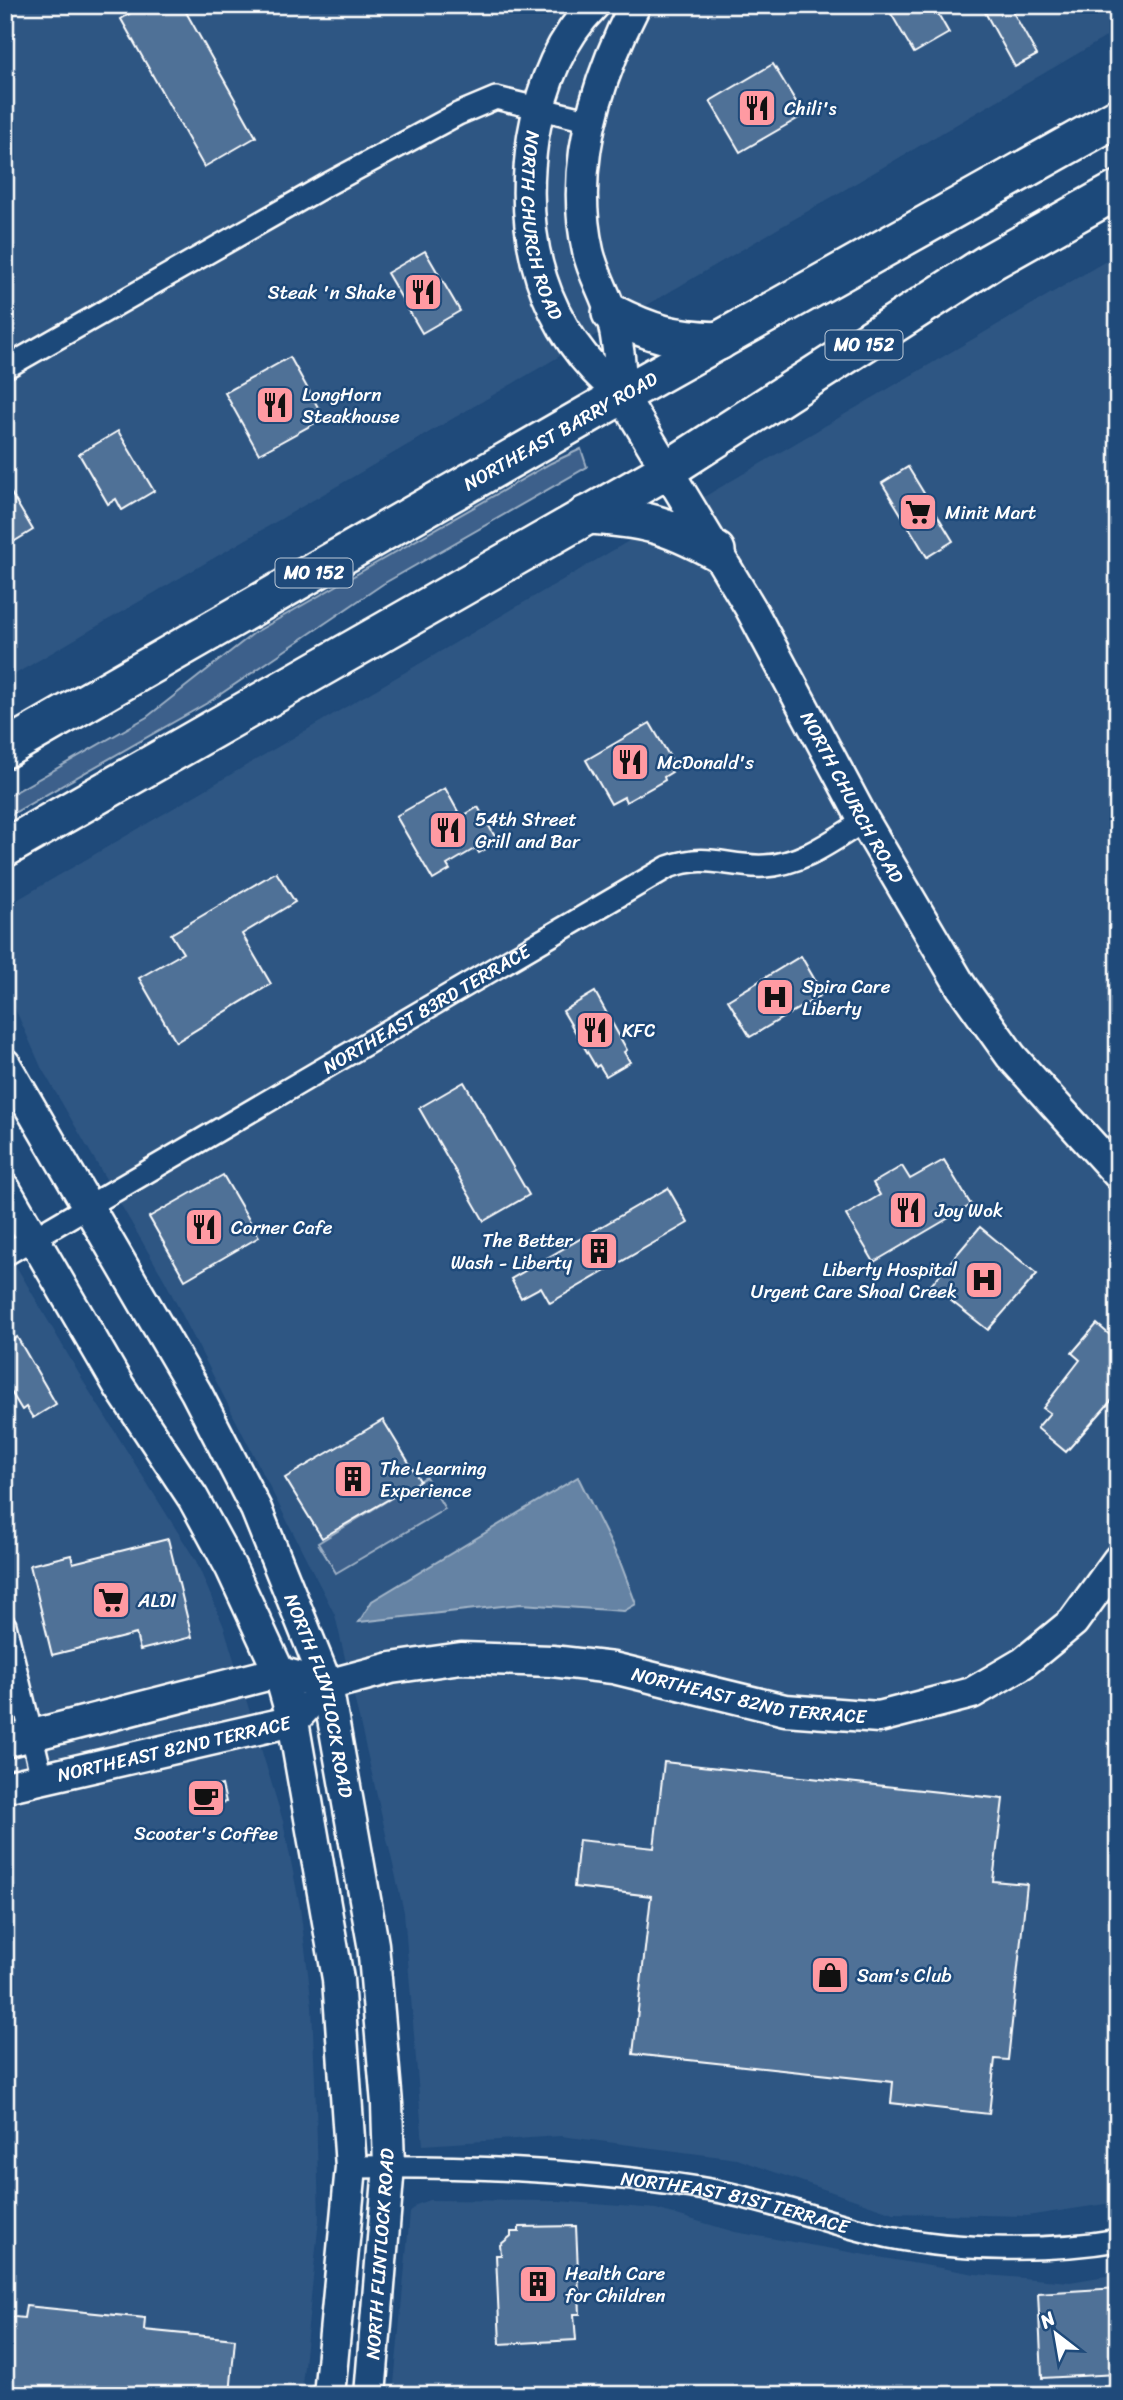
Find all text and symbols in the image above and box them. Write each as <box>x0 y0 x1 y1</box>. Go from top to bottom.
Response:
restaurant icon: Chili's <box>736 87 778 129</box>
place label: Chili's <box>784 92 837 125</box>
street label: NORTH CHURCH ROAD <box>512 129 573 326</box>
restaurant icon: Steak 'n Shake <box>402 271 444 313</box>
place label: Steak 'n Shake <box>268 276 396 309</box>
road number: MO 152 <box>826 330 903 360</box>
street label: NORTHEAST BARRY ROAD <box>457 361 664 499</box>
place label: LongHorn Steakhouse <box>302 378 400 433</box>
restaurant icon: LongHorn Steakhouse <box>254 384 296 426</box>
supermarket icon: Minit Mart <box>897 491 939 533</box>
place label: Minit Mart <box>945 496 1036 529</box>
road number: MO 152 <box>276 558 352 588</box>
street label: NORTH CHURCH ROAD <box>792 705 914 890</box>
restaurant icon: McDonald's <box>609 741 651 783</box>
place label: McDonald's <box>657 746 754 779</box>
place label: 54th Street Grill and Bar <box>475 803 581 858</box>
restaurant icon: 54th Street Grill and Bar <box>427 809 469 851</box>
street label: NORTHEAST 83RD TERRACE <box>316 934 538 1082</box>
place label: Spira Care Liberty <box>802 970 891 1025</box>
hospital icon: Spira Care Liberty <box>754 976 796 1018</box>
restaurant icon: KFC <box>574 1009 616 1051</box>
place label: KFC <box>622 1014 656 1047</box>
restaurant icon: Joy Wok <box>887 1189 929 1231</box>
place label: Joy Wok <box>934 1194 1003 1227</box>
restaurant icon: Corner Cafe <box>183 1206 225 1248</box>
place label: Corner Cafe <box>231 1211 333 1244</box>
place label: The Better Wash - Liberty <box>451 1224 573 1279</box>
building icon: The Better Wash - Liberty <box>578 1230 620 1272</box>
place label: Liberty Hospital Urgent Care Shoal Creek <box>751 1253 958 1308</box>
hospital icon: Liberty Hospital Urgent Care Shoal Creek <box>963 1259 1005 1301</box>
place label: The Learning Experience <box>380 1452 487 1507</box>
building icon: The Learning Experience <box>332 1458 374 1500</box>
supermarket icon: ALDI <box>90 1579 132 1621</box>
place label: ALDI <box>137 1584 177 1617</box>
street label: NORTH FLINTLOCK ROAD <box>275 1588 363 1801</box>
street label: NORTHEAST 82ND TERRACE <box>628 1657 869 1733</box>
street label: NORTHEAST 82ND TERRACE <box>54 1705 295 1791</box>
cafe icon: Scooter's Coffee <box>185 1777 227 1819</box>
place label: Scooter's Coffee <box>134 1817 278 1850</box>
shop icon: Sam's Club <box>809 1954 851 1996</box>
place label: Sam's Club <box>857 1959 952 1992</box>
street label: NORTH FLINTLOCK ROAD <box>356 2147 404 2361</box>
street label: NORTHEAST 81ST TERRACE <box>619 2161 854 2243</box>
place label: Health Care for Children <box>565 2257 666 2312</box>
building icon: Health Care for Children <box>517 2263 559 2305</box>
north arrow <box>1021 2298 1092 2368</box>
text: N <box>1033 2302 1062 2338</box>

